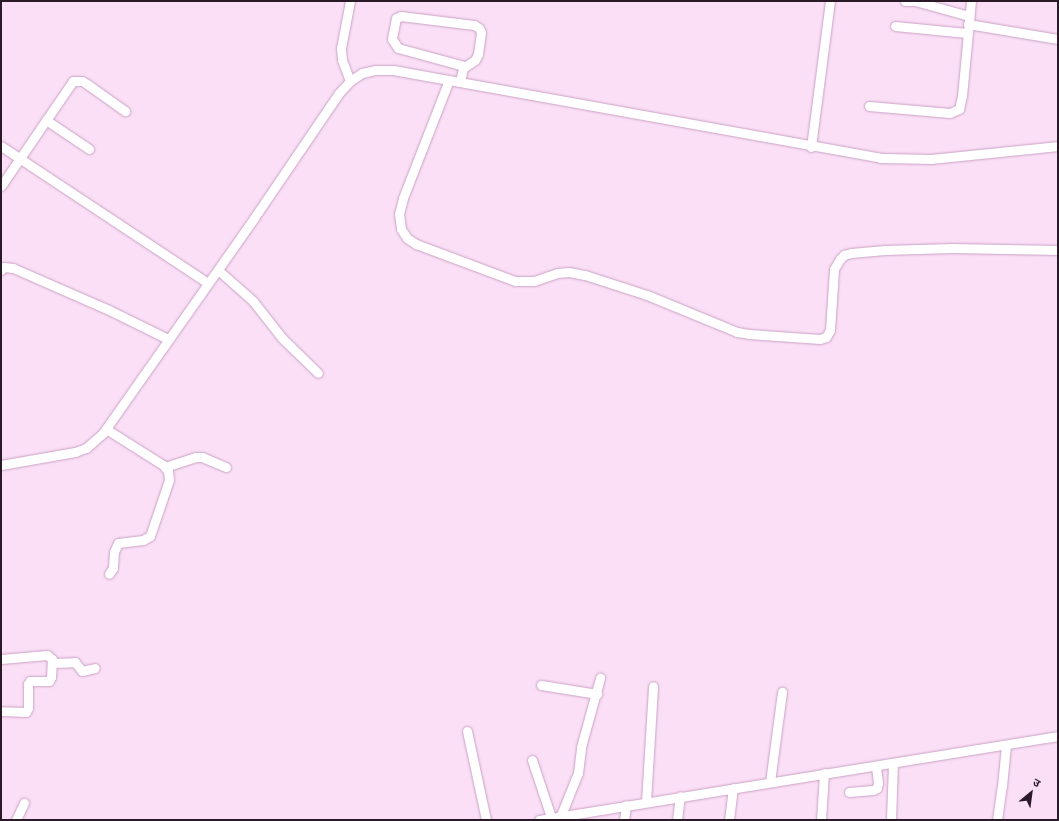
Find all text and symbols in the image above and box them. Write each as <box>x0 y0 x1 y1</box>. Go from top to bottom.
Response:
north arrow <box>1011 773 1051 813</box>
text: उ <box>1031 774 1044 790</box>

